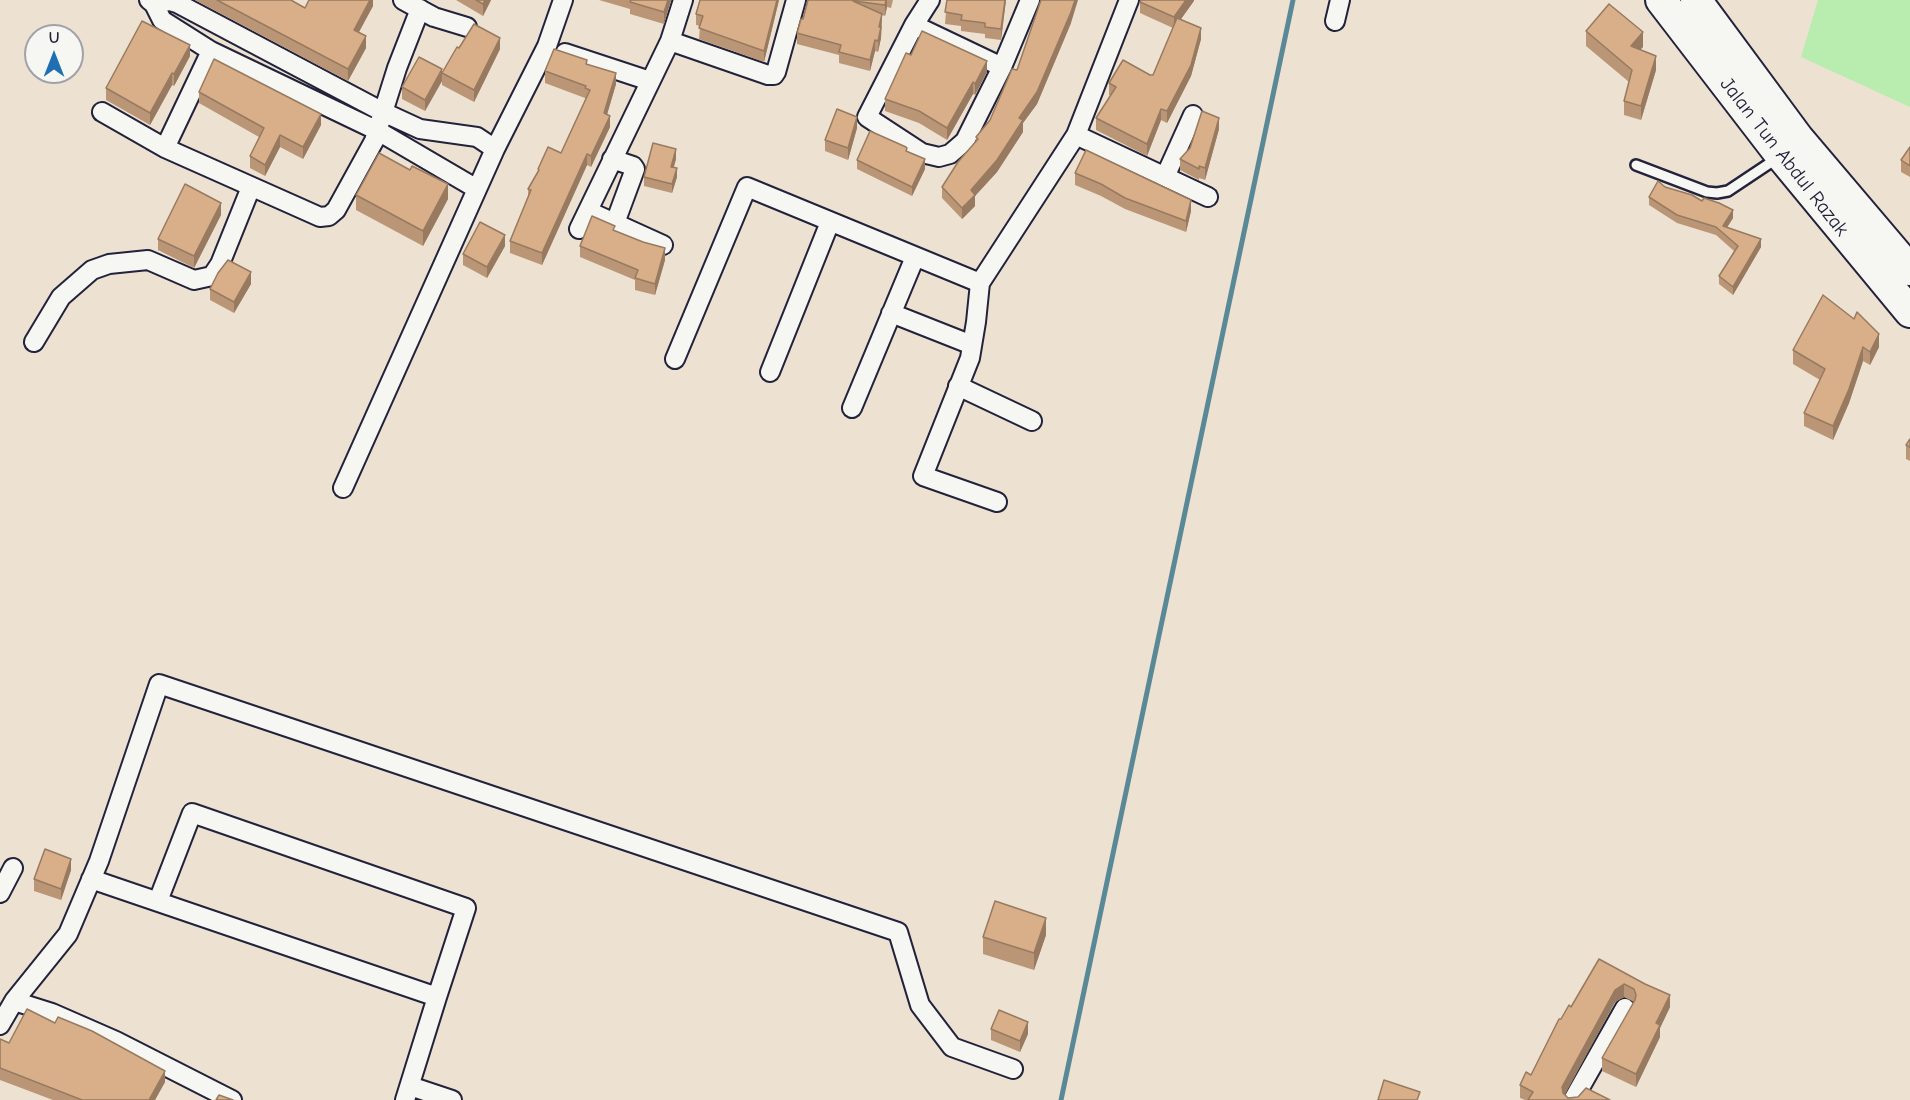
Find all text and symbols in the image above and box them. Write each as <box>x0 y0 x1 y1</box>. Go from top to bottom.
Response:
north arrow <box>24 24 84 84</box>
text: U <box>49 29 59 47</box>
street label: Jalan Tun Abdul Razak <box>1715 73 1853 241</box>

